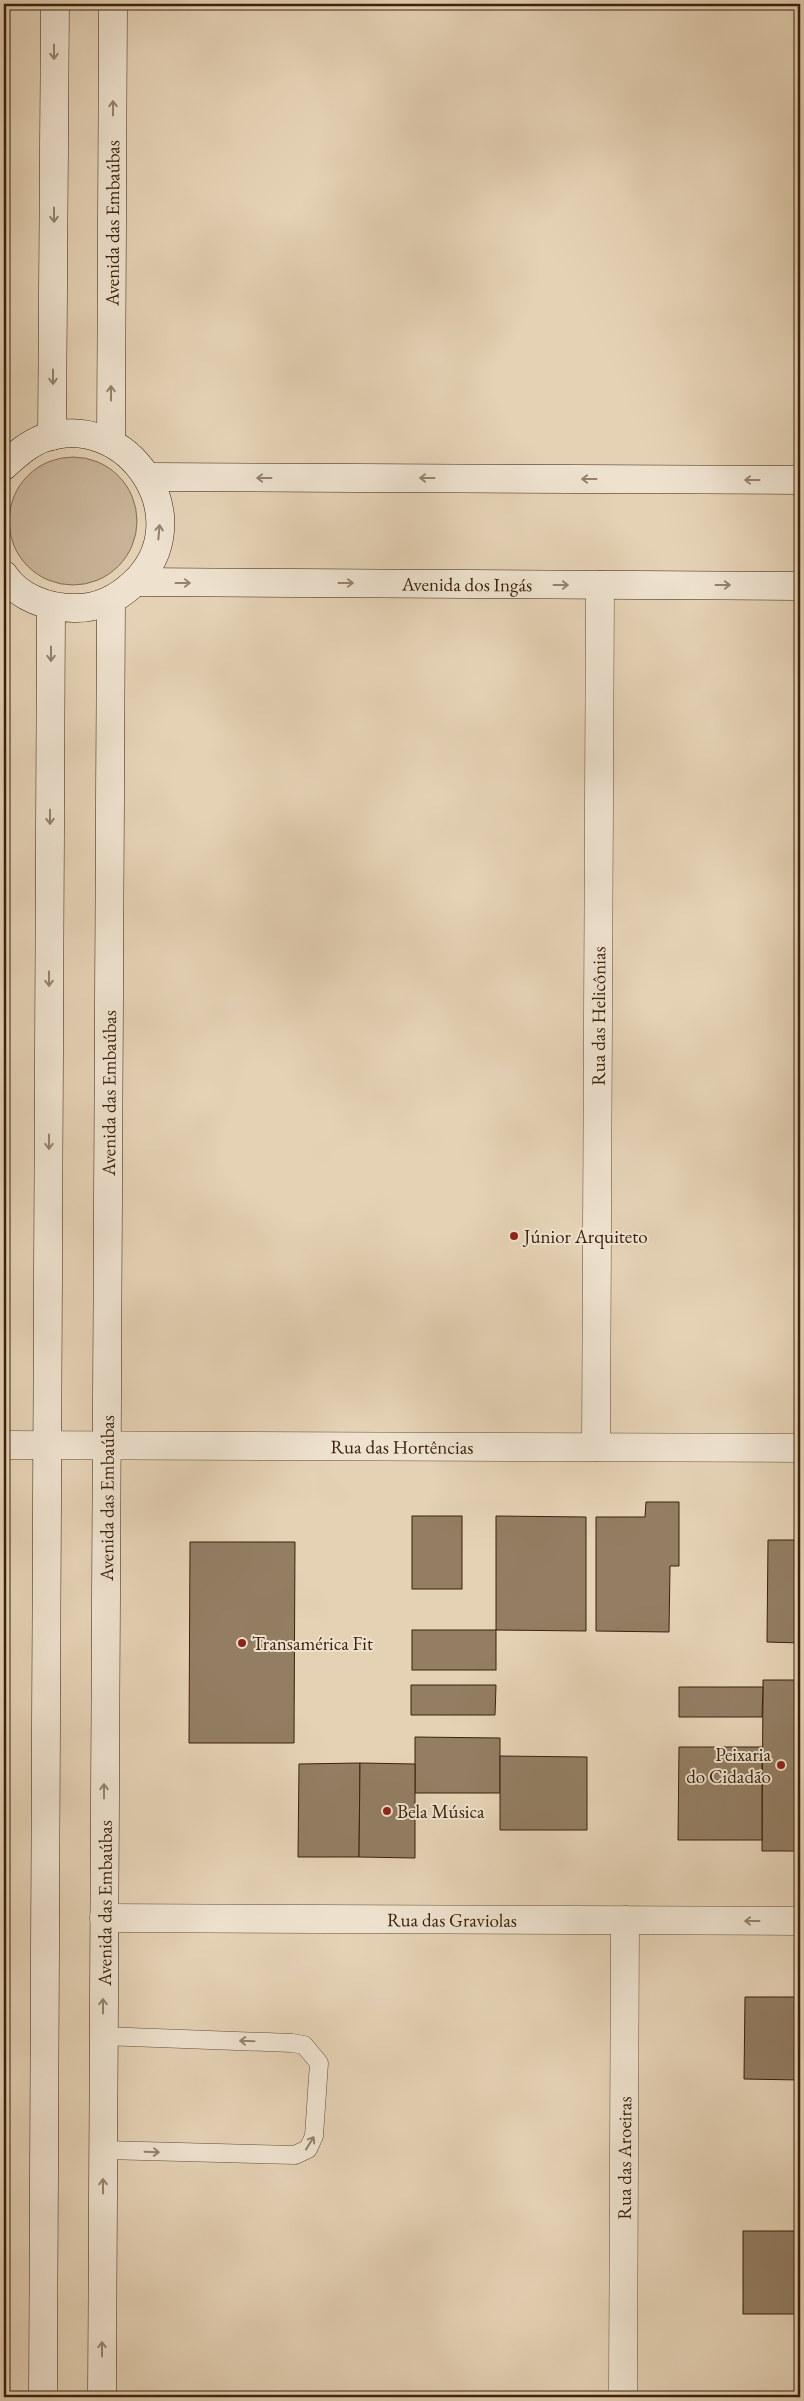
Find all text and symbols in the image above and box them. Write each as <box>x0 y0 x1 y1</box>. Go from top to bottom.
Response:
one-way arrow <box>49 44 59 60</box>
one-way arrow <box>108 101 118 117</box>
street label: Avenida das Embaúbas <box>100 140 125 307</box>
one-way arrow <box>49 207 58 223</box>
one-way arrow <box>48 369 58 385</box>
one-way arrow <box>106 386 116 402</box>
one-way arrow <box>256 473 272 483</box>
one-way arrow <box>419 473 435 483</box>
one-way arrow <box>581 474 598 484</box>
one-way arrow <box>744 475 760 485</box>
one-way arrow <box>154 524 164 540</box>
street label: Avenida dos Ingás <box>401 572 532 597</box>
one-way arrow <box>175 578 191 588</box>
one-way arrow <box>338 579 354 588</box>
one-way arrow <box>552 580 569 590</box>
one-way arrow <box>715 580 731 590</box>
one-way arrow <box>46 646 56 662</box>
one-way arrow <box>45 808 55 825</box>
street label: Rua das Helicônias <box>586 946 611 1086</box>
one-way arrow <box>45 971 54 987</box>
street label: Avenida das Embaúbas <box>96 1010 122 1177</box>
one-way arrow <box>44 1134 54 1150</box>
place label: Júnior Arquiteto <box>522 1224 648 1249</box>
marker: Júnior Arquiteto <box>508 1230 520 1242</box>
street label: Avenida das Embaúbas <box>94 1415 120 1582</box>
street label: Rua das Hortências <box>331 1434 473 1460</box>
place label: Transamérica Fit <box>252 1631 373 1656</box>
marker: Transamérica Fit <box>236 1637 248 1649</box>
place label: Peixaria do Cidadão <box>686 1742 771 1789</box>
marker: Peixaria do Cidadão <box>775 1759 787 1771</box>
one-way arrow <box>100 1783 109 1799</box>
place label: Bela Música <box>397 1799 485 1824</box>
marker: Bela Música <box>381 1805 393 1817</box>
street label: Avenida das Embaúbas <box>92 1820 118 1987</box>
street label: Rua das Graviolas <box>387 1907 517 1933</box>
one-way arrow <box>744 1916 760 1926</box>
one-way arrow <box>99 1998 108 2014</box>
one-way arrow <box>239 2037 255 2046</box>
street label: Rua das Aroeiras <box>612 2096 637 2220</box>
one-way arrow <box>304 2136 315 2150</box>
one-way arrow <box>144 2147 160 2157</box>
one-way arrow <box>98 2178 108 2194</box>
one-way arrow <box>97 2341 107 2357</box>

